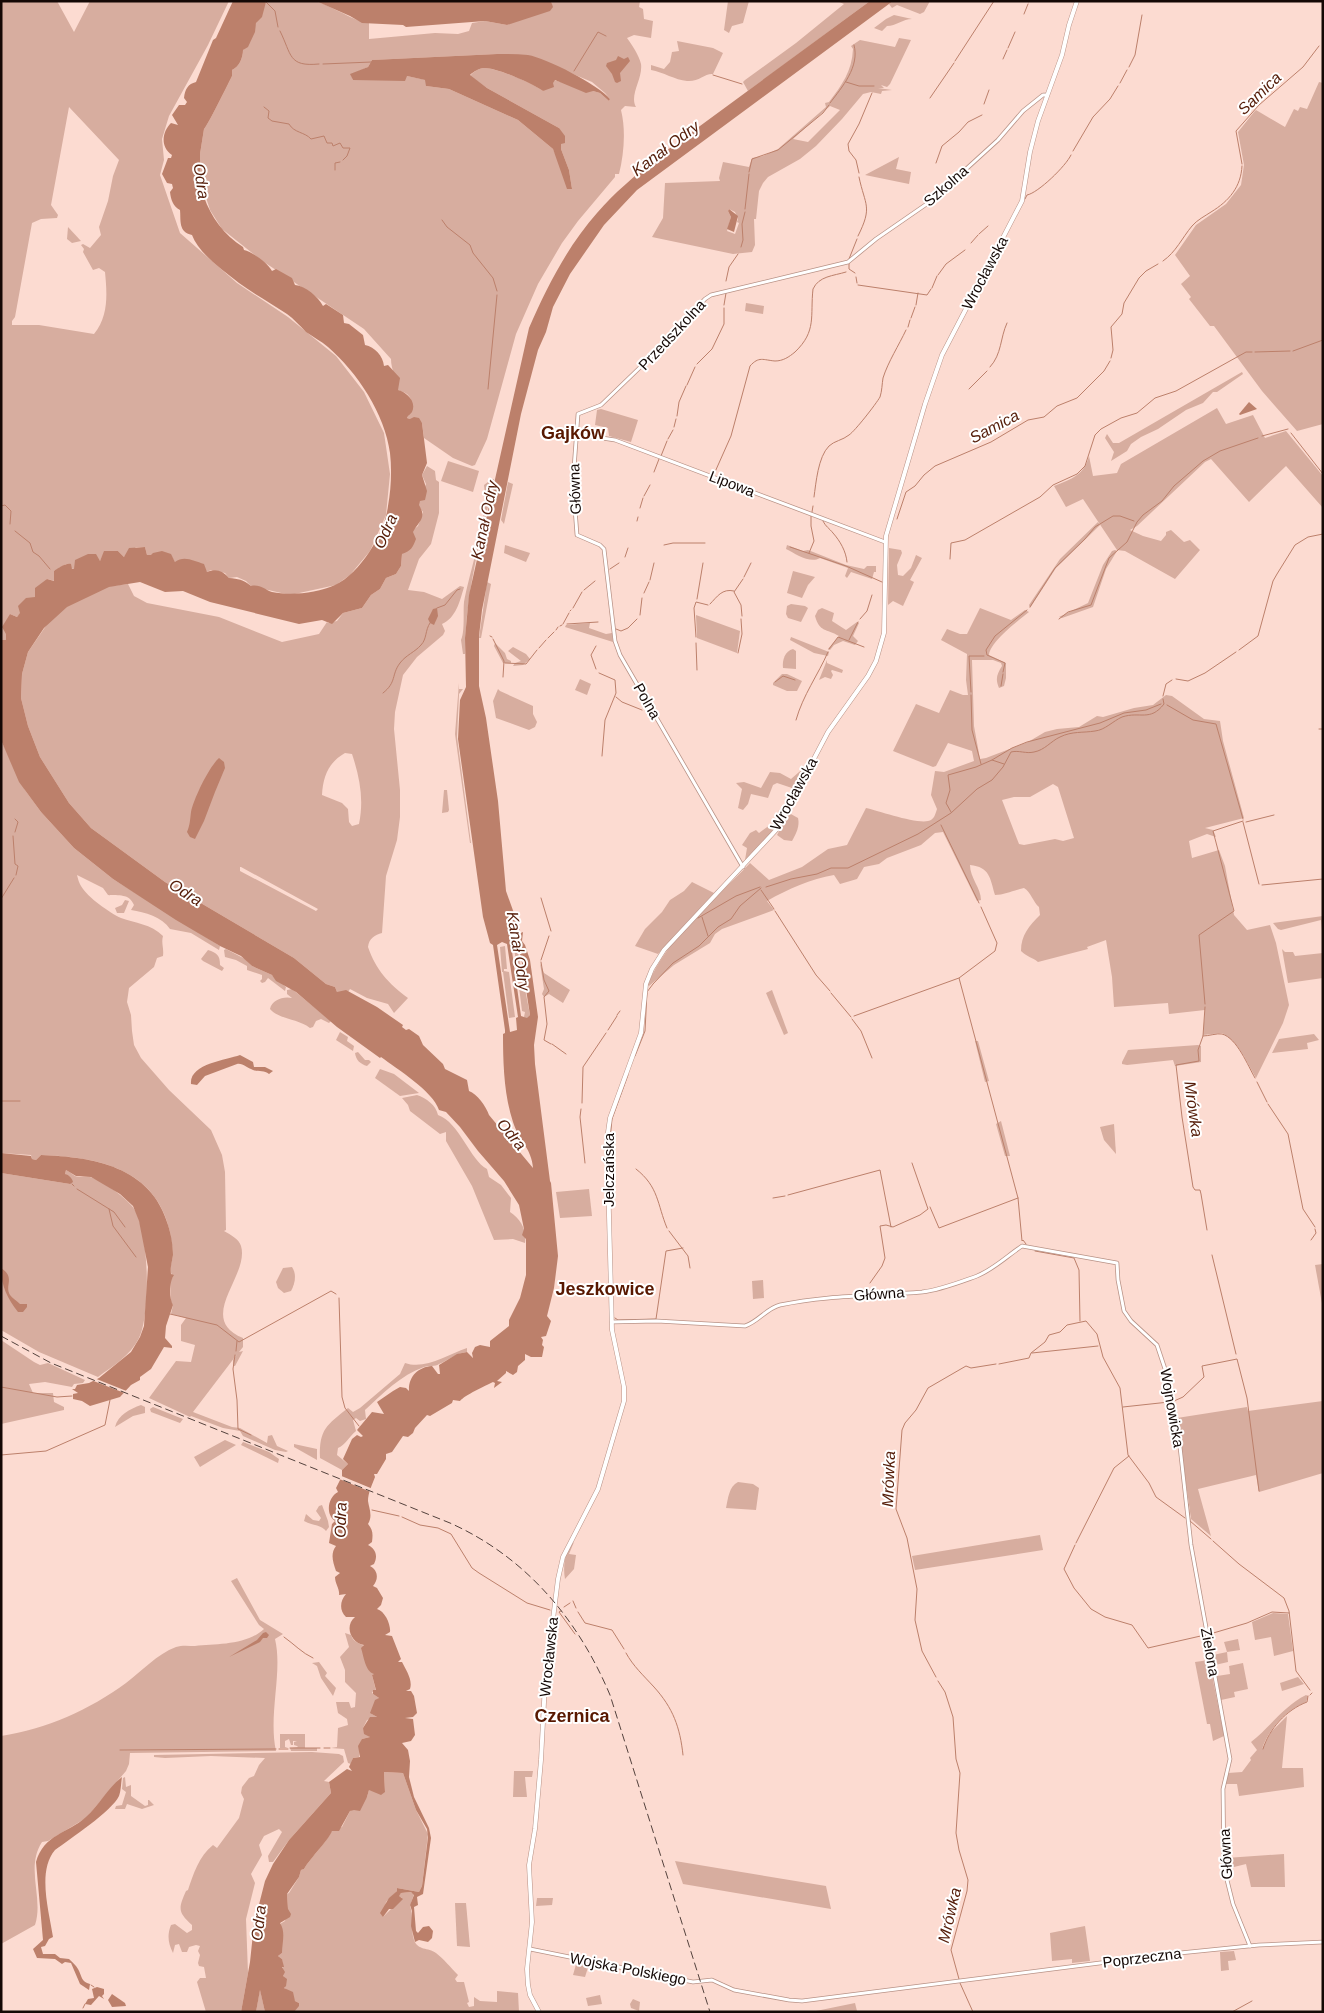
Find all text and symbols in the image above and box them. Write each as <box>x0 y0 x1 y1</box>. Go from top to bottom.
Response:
water label: Samica <box>1234 69 1285 118</box>
water label: Kanał Odry <box>628 117 703 179</box>
street label: Szkolna <box>920 161 972 210</box>
water label: Odra <box>191 162 212 200</box>
street label: Wrocławska <box>958 233 1011 312</box>
street label: Przedszkolna <box>635 295 709 373</box>
water label: Samica <box>967 406 1022 446</box>
district label: Gajków <box>541 423 606 443</box>
street label: Główna <box>565 463 584 515</box>
street label: Lipowa <box>707 467 758 500</box>
water label: Kanał Odry <box>468 478 501 561</box>
water label: Odra <box>370 511 400 551</box>
street label: Polna <box>630 680 665 722</box>
street label: Wrocławska <box>767 754 821 833</box>
water label: Odra <box>166 876 205 909</box>
water label: Kanał Odry <box>504 910 533 993</box>
water label: Mrówka <box>1181 1080 1206 1138</box>
water label: Odra <box>494 1115 530 1153</box>
street label: Jelczańska <box>600 1132 617 1207</box>
district label: Jeszkowice <box>555 1279 655 1299</box>
street label: Główna <box>853 1283 906 1304</box>
street label: Wojnowicka <box>1157 1367 1188 1449</box>
water label: Mrówka <box>879 1451 898 1507</box>
water label: Odra <box>331 1502 350 1538</box>
street label: Wrocławska <box>536 1615 561 1698</box>
street label: Zielona <box>1198 1626 1223 1678</box>
district label: Czernica <box>534 1706 610 1726</box>
street label: Główna <box>1216 1828 1235 1880</box>
water label: Mrówka <box>935 1886 964 1944</box>
water label: Odra <box>248 1904 269 1942</box>
street label: Poprzeczna <box>1102 1944 1183 1971</box>
street label: Wojska Polskiego <box>568 1949 688 1988</box>

